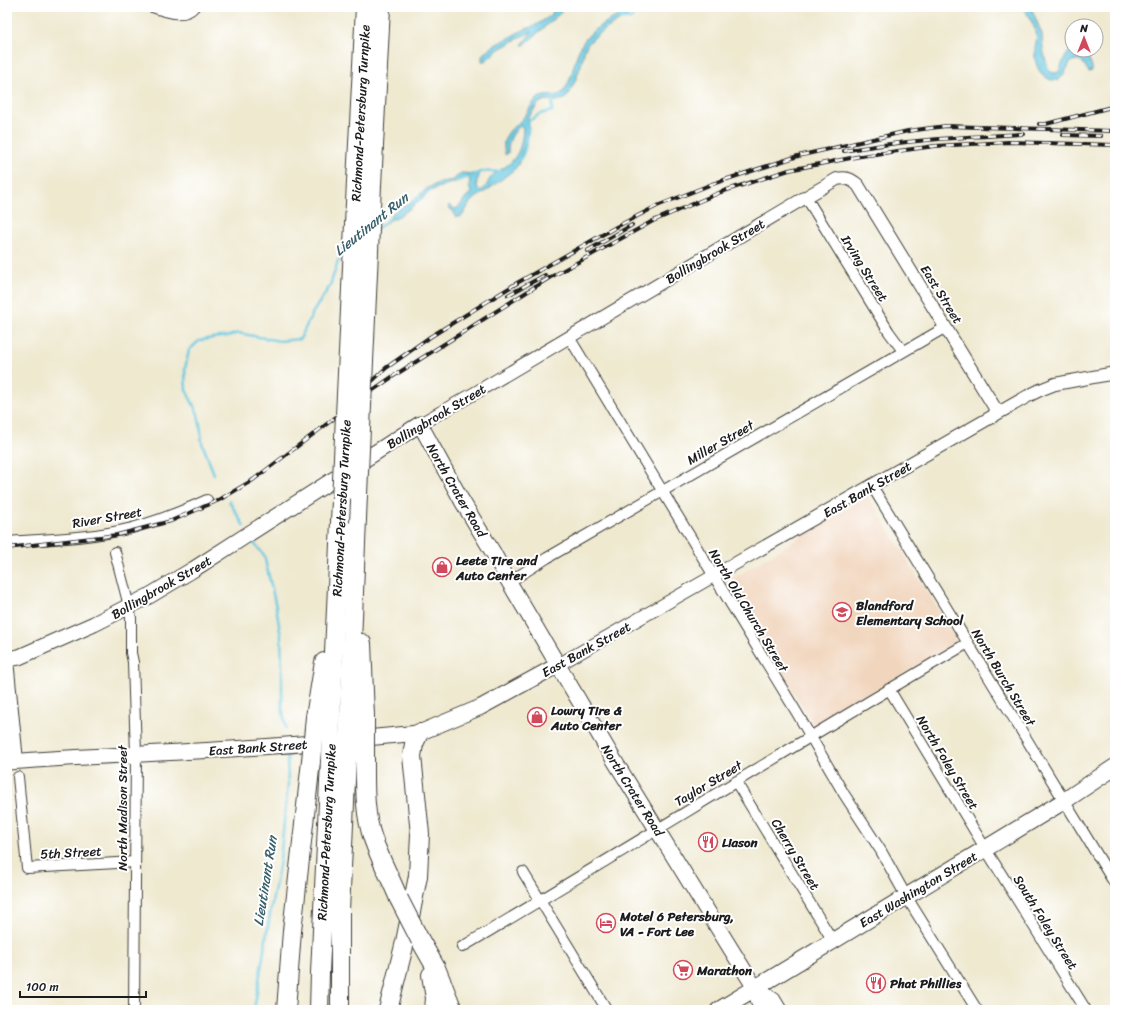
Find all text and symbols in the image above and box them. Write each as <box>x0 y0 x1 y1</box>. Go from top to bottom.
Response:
north arrow <box>1064 18 1104 58</box>
text: N <box>1079 19 1088 38</box>
street label: Richmond-Petersburg Turnpike <box>344 24 377 202</box>
water label: Lieutinant Run <box>328 185 415 263</box>
street label: Bollingbrook Street <box>661 212 770 290</box>
street label: Irving Street <box>834 229 894 307</box>
street label: East Street <box>914 260 969 329</box>
street label: Bollingbrook Street <box>382 377 491 455</box>
street label: Miller Street <box>682 414 759 471</box>
street label: Richmond-Petersburg Turnpike <box>325 419 358 597</box>
street label: North Crater Road <box>420 439 493 543</box>
street label: East Bank Street <box>819 455 916 524</box>
street label: River Street <box>70 500 144 535</box>
street label: North Old Church Street <box>702 544 795 677</box>
street label: Bollingbrook Street <box>107 549 216 626</box>
place label: Leete Tire and Auto Center <box>455 549 538 587</box>
shop icon: Leete Tire and Auto Center <box>431 556 453 578</box>
place label: Blandford Elementary School <box>856 594 965 632</box>
school or university icon: Blandford Elementary School <box>831 601 853 623</box>
street label: East Bank Street <box>537 615 635 684</box>
street label: North Burch Street <box>965 624 1042 731</box>
place label: Lowry Tire & Auto Center <box>550 699 622 737</box>
shop icon: Lowry Tire & Auto Center <box>526 706 548 728</box>
street label: North Foley Street <box>910 710 985 814</box>
street label: East Bank Street <box>208 733 309 762</box>
street label: North Crater Road <box>595 739 671 842</box>
street label: Richmond-Petersburg Turnpike <box>310 743 343 921</box>
street label: North Madison Street <box>111 745 134 871</box>
street label: Taylor Street <box>670 754 747 813</box>
street label: Cherry Street <box>765 814 826 895</box>
restaurant icon: Liason <box>697 831 719 853</box>
place label: Liason <box>722 831 759 854</box>
water label: Lieutinant Run <box>246 833 285 928</box>
street label: 5th Street <box>40 839 103 866</box>
street label: East Washington Street <box>855 845 982 934</box>
street label: South Foley Street <box>1007 870 1084 975</box>
place label: Motel 6 Petersburg, VA - Fort Lee <box>619 905 734 943</box>
hotel icon: Motel 6 Petersburg, VA - Fort Lee <box>595 912 617 934</box>
supermarket icon: Marathon <box>672 959 694 981</box>
place label: Marathon <box>696 959 753 982</box>
restaurant icon: Phat Phillies <box>865 972 887 994</box>
place label: Phat Phillies <box>890 972 962 995</box>
scale bar <box>20 973 146 999</box>
text: 100 m <box>26 976 59 998</box>

